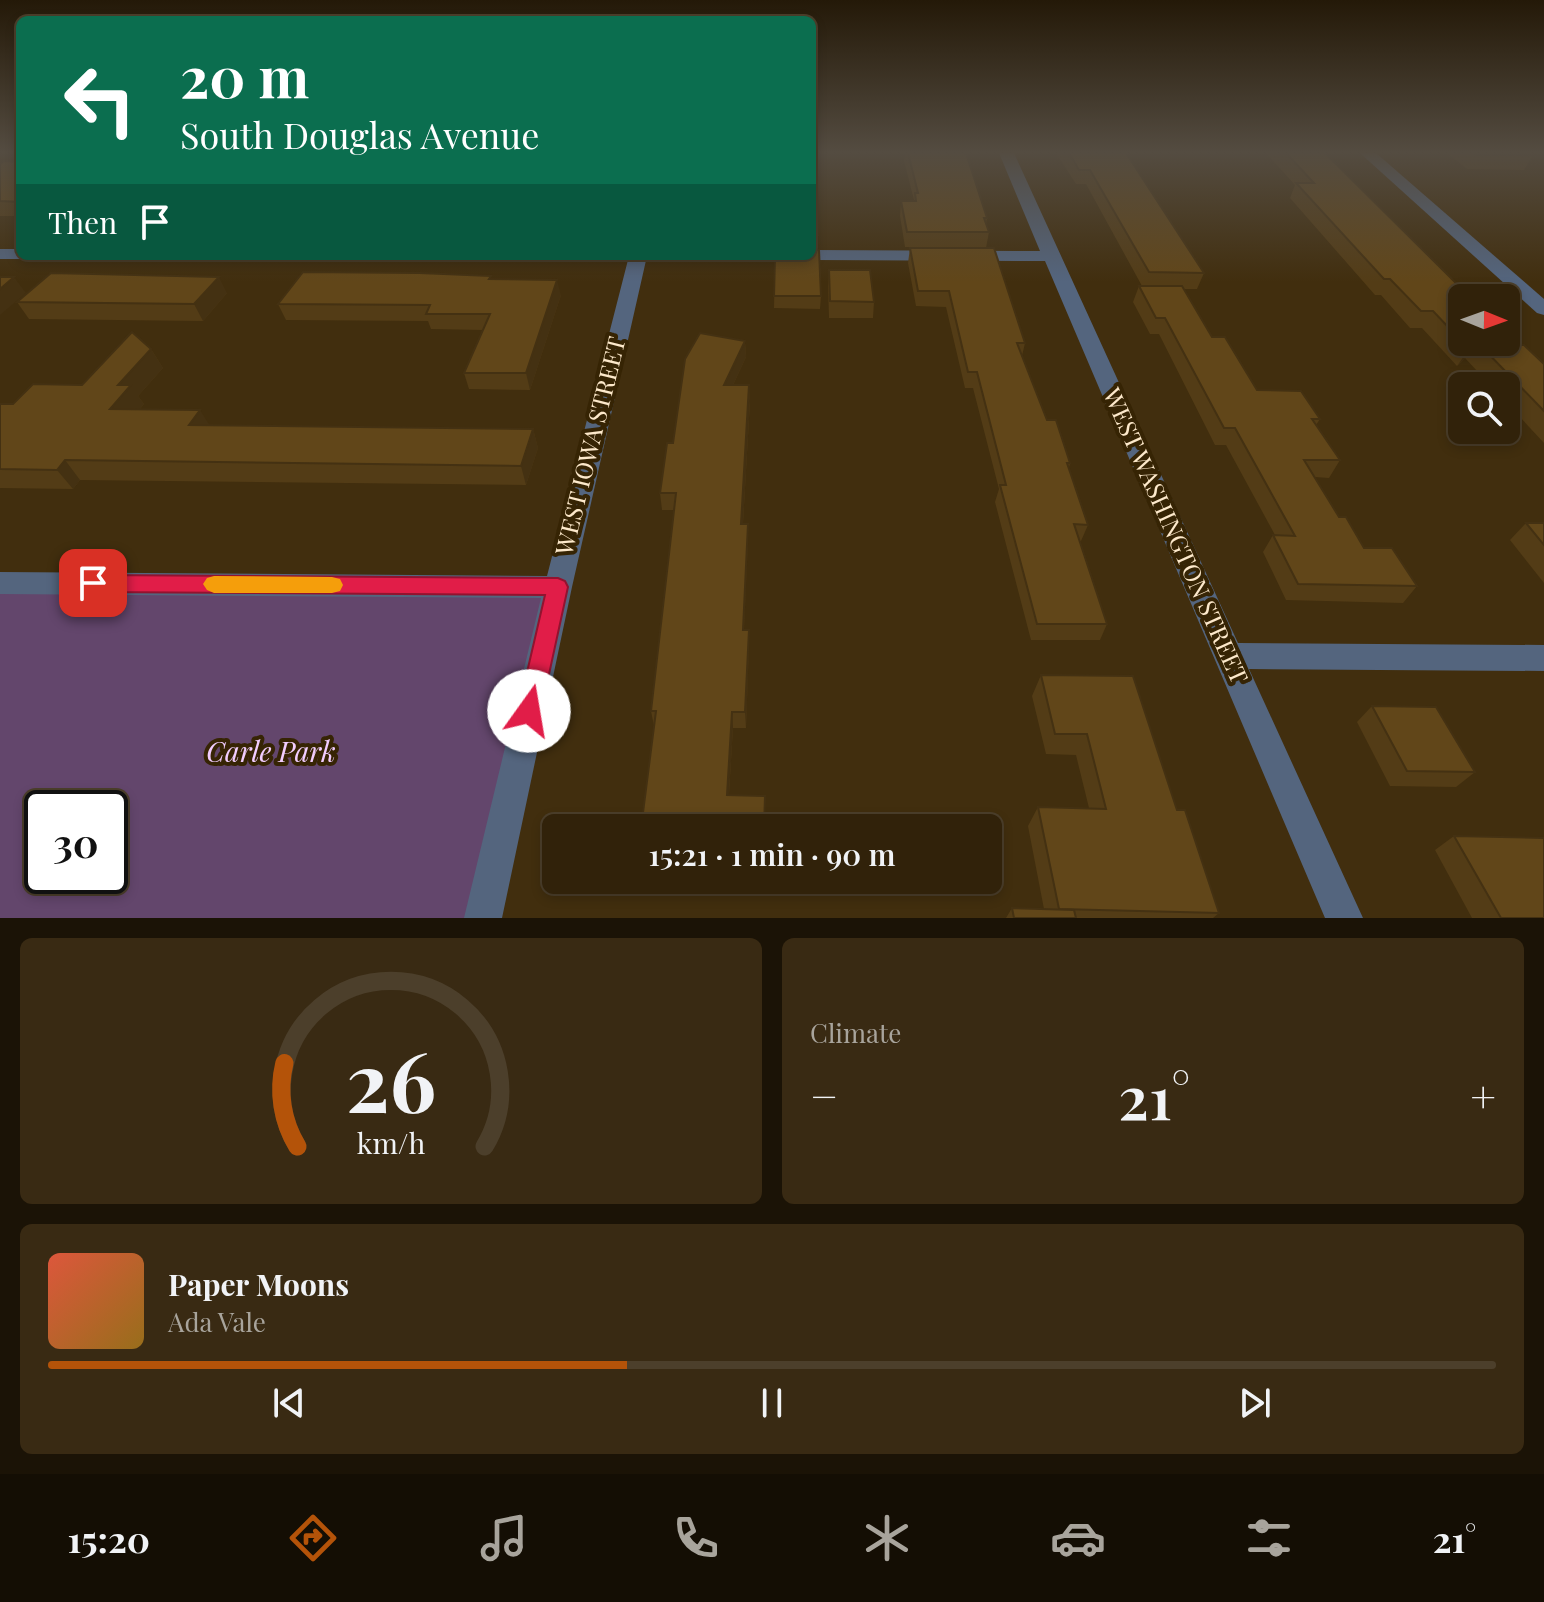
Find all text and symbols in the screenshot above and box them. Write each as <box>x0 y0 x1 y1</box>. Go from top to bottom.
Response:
text: 20 m <box>180 38 309 113</box>
icon: left <box>48 48 152 152</box>
text: South Douglas Avenue <box>180 110 540 158</box>
icon: arrive <box>133 200 177 244</box>
text: Then <box>48 202 117 242</box>
north arrow <box>1448 284 1520 356</box>
map controls <box>1448 284 1520 444</box>
street label: WEST IOWA STREET <box>546 333 632 559</box>
button: search <box>1448 372 1520 444</box>
street label: WEST WASHINGTON STREET <box>1097 382 1257 688</box>
pin <box>59 549 127 617</box>
icon: arrive <box>71 561 115 605</box>
position arrow <box>487 669 571 753</box>
park label: Carle Park <box>206 732 336 769</box>
speed limit sign: 30 <box>24 790 128 894</box>
text: 15:21 · 1 min · 90 m <box>649 834 895 874</box>
text: Climate <box>810 1015 901 1050</box>
text: 26 <box>346 1023 436 1134</box>
text: 21° <box>1118 1055 1190 1135</box>
text: − <box>810 1065 838 1124</box>
text: + <box>1470 1065 1496 1124</box>
text: km/h <box>357 1123 425 1161</box>
text: Paper Moons <box>168 1264 349 1304</box>
text: Ada Vale <box>168 1304 266 1339</box>
icon: previous <box>267 1381 311 1425</box>
icon: pause <box>750 1381 794 1425</box>
icon: next <box>1233 1381 1277 1425</box>
icon: directions <box>285 1510 341 1566</box>
icon: music <box>476 1510 532 1566</box>
icon: phone <box>668 1510 724 1566</box>
icon: climate <box>859 1510 915 1566</box>
icon: car <box>1050 1510 1106 1566</box>
icon: filters <box>1241 1510 1297 1566</box>
text: 15:20 <box>68 1514 150 1562</box>
text: 21° <box>1433 1514 1476 1562</box>

